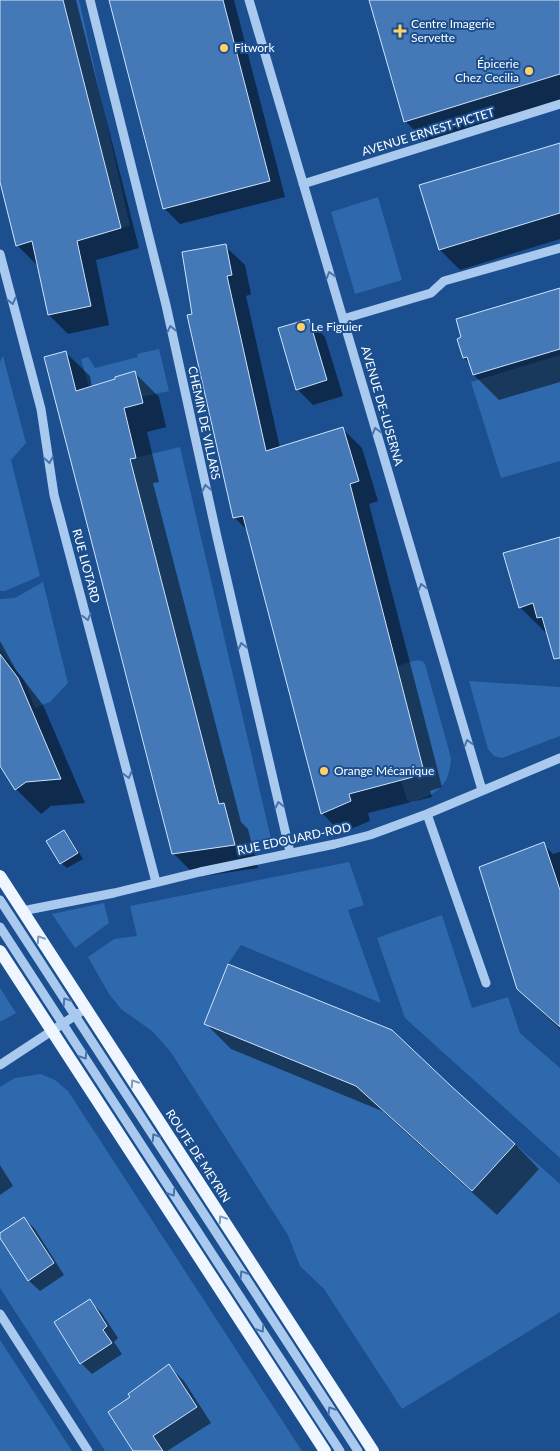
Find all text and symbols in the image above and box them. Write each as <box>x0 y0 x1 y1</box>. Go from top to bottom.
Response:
place label: Centre Imagerie Servette <box>411 16 495 45</box>
marker: Centre Imagerie Servette <box>393 24 407 38</box>
place label: Fitwork <box>234 40 275 55</box>
marker: Fitwork <box>218 42 230 54</box>
place label: Épicerie Chez Cecilia <box>455 56 519 85</box>
marker: Épicerie Chez Cecilia <box>523 65 535 77</box>
street label: AVENUE ERNEST-PICTET <box>360 104 496 159</box>
one-way arrow <box>326 272 336 280</box>
one-way arrow <box>6 297 17 306</box>
place label: Le Figuier <box>311 319 363 334</box>
marker: Le Figuier <box>295 321 307 333</box>
one-way arrow <box>166 325 177 334</box>
street label: AVENUE DE-LUSERNA <box>358 344 407 468</box>
street label: CHEMIN DE VILLARS <box>185 365 224 481</box>
one-way arrow <box>372 428 382 436</box>
one-way arrow <box>43 455 53 464</box>
one-way arrow <box>201 484 212 493</box>
street label: RUE LIOTARD <box>69 527 104 605</box>
one-way arrow <box>418 584 428 592</box>
one-way arrow <box>81 613 91 621</box>
one-way arrow <box>237 642 248 651</box>
one-way arrow <box>464 739 474 748</box>
place label: Orange Mécanique <box>334 763 434 778</box>
marker: Orange Mécanique <box>318 765 330 777</box>
one-way arrow <box>122 770 133 779</box>
one-way arrow <box>274 800 285 809</box>
street label: RUE EDOUARD-ROD <box>236 819 352 858</box>
one-way arrow <box>37 935 47 944</box>
one-way arrow <box>63 998 72 1007</box>
one-way arrow <box>77 1051 87 1060</box>
one-way arrow <box>131 1079 140 1089</box>
street label: ROUTE DE MEYRIN <box>163 1106 234 1205</box>
one-way arrow <box>151 1134 161 1143</box>
one-way arrow <box>166 1187 175 1196</box>
one-way arrow <box>219 1216 229 1225</box>
one-way arrow <box>240 1270 249 1279</box>
one-way arrow <box>254 1324 264 1333</box>
one-way arrow <box>328 1406 338 1415</box>

